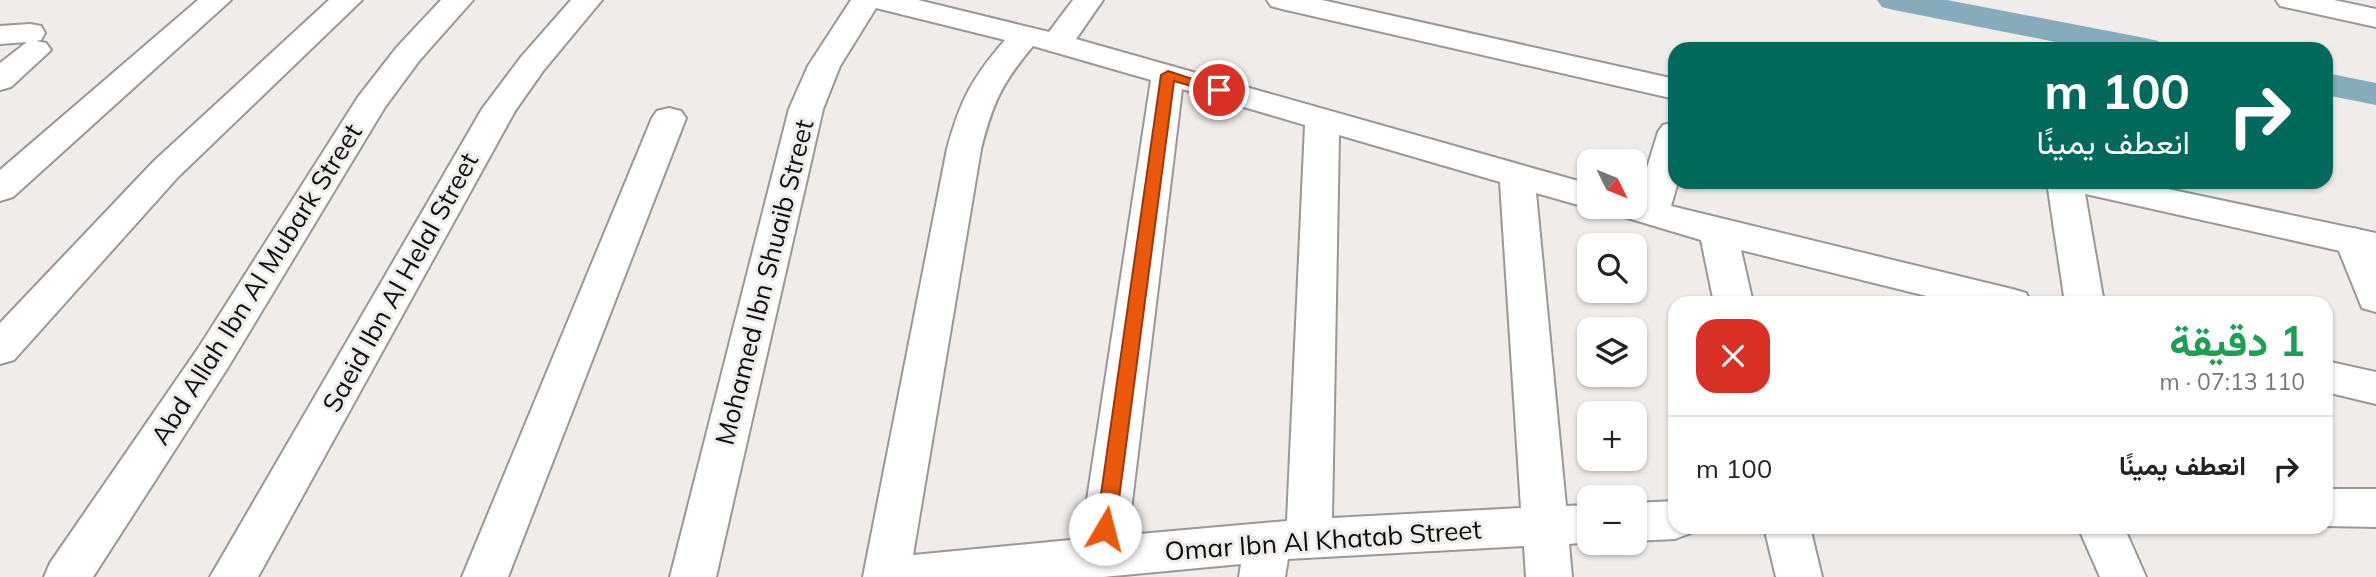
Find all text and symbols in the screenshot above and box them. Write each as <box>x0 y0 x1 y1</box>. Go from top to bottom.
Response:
pin <box>1189 60 1249 120</box>
text: 100 m <box>2044 60 2190 121</box>
icon: right <box>2214 70 2305 161</box>
icon: arrive <box>1200 71 1238 109</box>
street label: Mohamed Ibn Shuaib Street <box>708 116 820 448</box>
street label: Abd Allah Ibn Al Mubark Street <box>143 117 369 451</box>
text: انعطف يمينًا <box>2036 122 2190 162</box>
street label: Saeid Ibn Al Helal Street <box>315 146 485 418</box>
north arrow <box>1577 149 1647 219</box>
map controls <box>1577 149 1647 555</box>
button: search <box>1577 233 1647 303</box>
text: 1 دقيقة <box>2169 314 2305 367</box>
button: layers <box>1577 317 1647 387</box>
button: close <box>1696 319 1770 393</box>
text: 110 m · 07:13 <box>2160 367 2305 396</box>
button: + <box>1577 401 1647 471</box>
text: انعطف يمينًا <box>2119 449 2246 482</box>
icon: right <box>2267 450 2305 488</box>
text: 100 m <box>1696 452 1772 485</box>
button: − <box>1577 485 1647 555</box>
position arrow <box>1068 492 1142 566</box>
street label: Omar Ibn Al Khatab Street <box>1163 512 1483 568</box>

